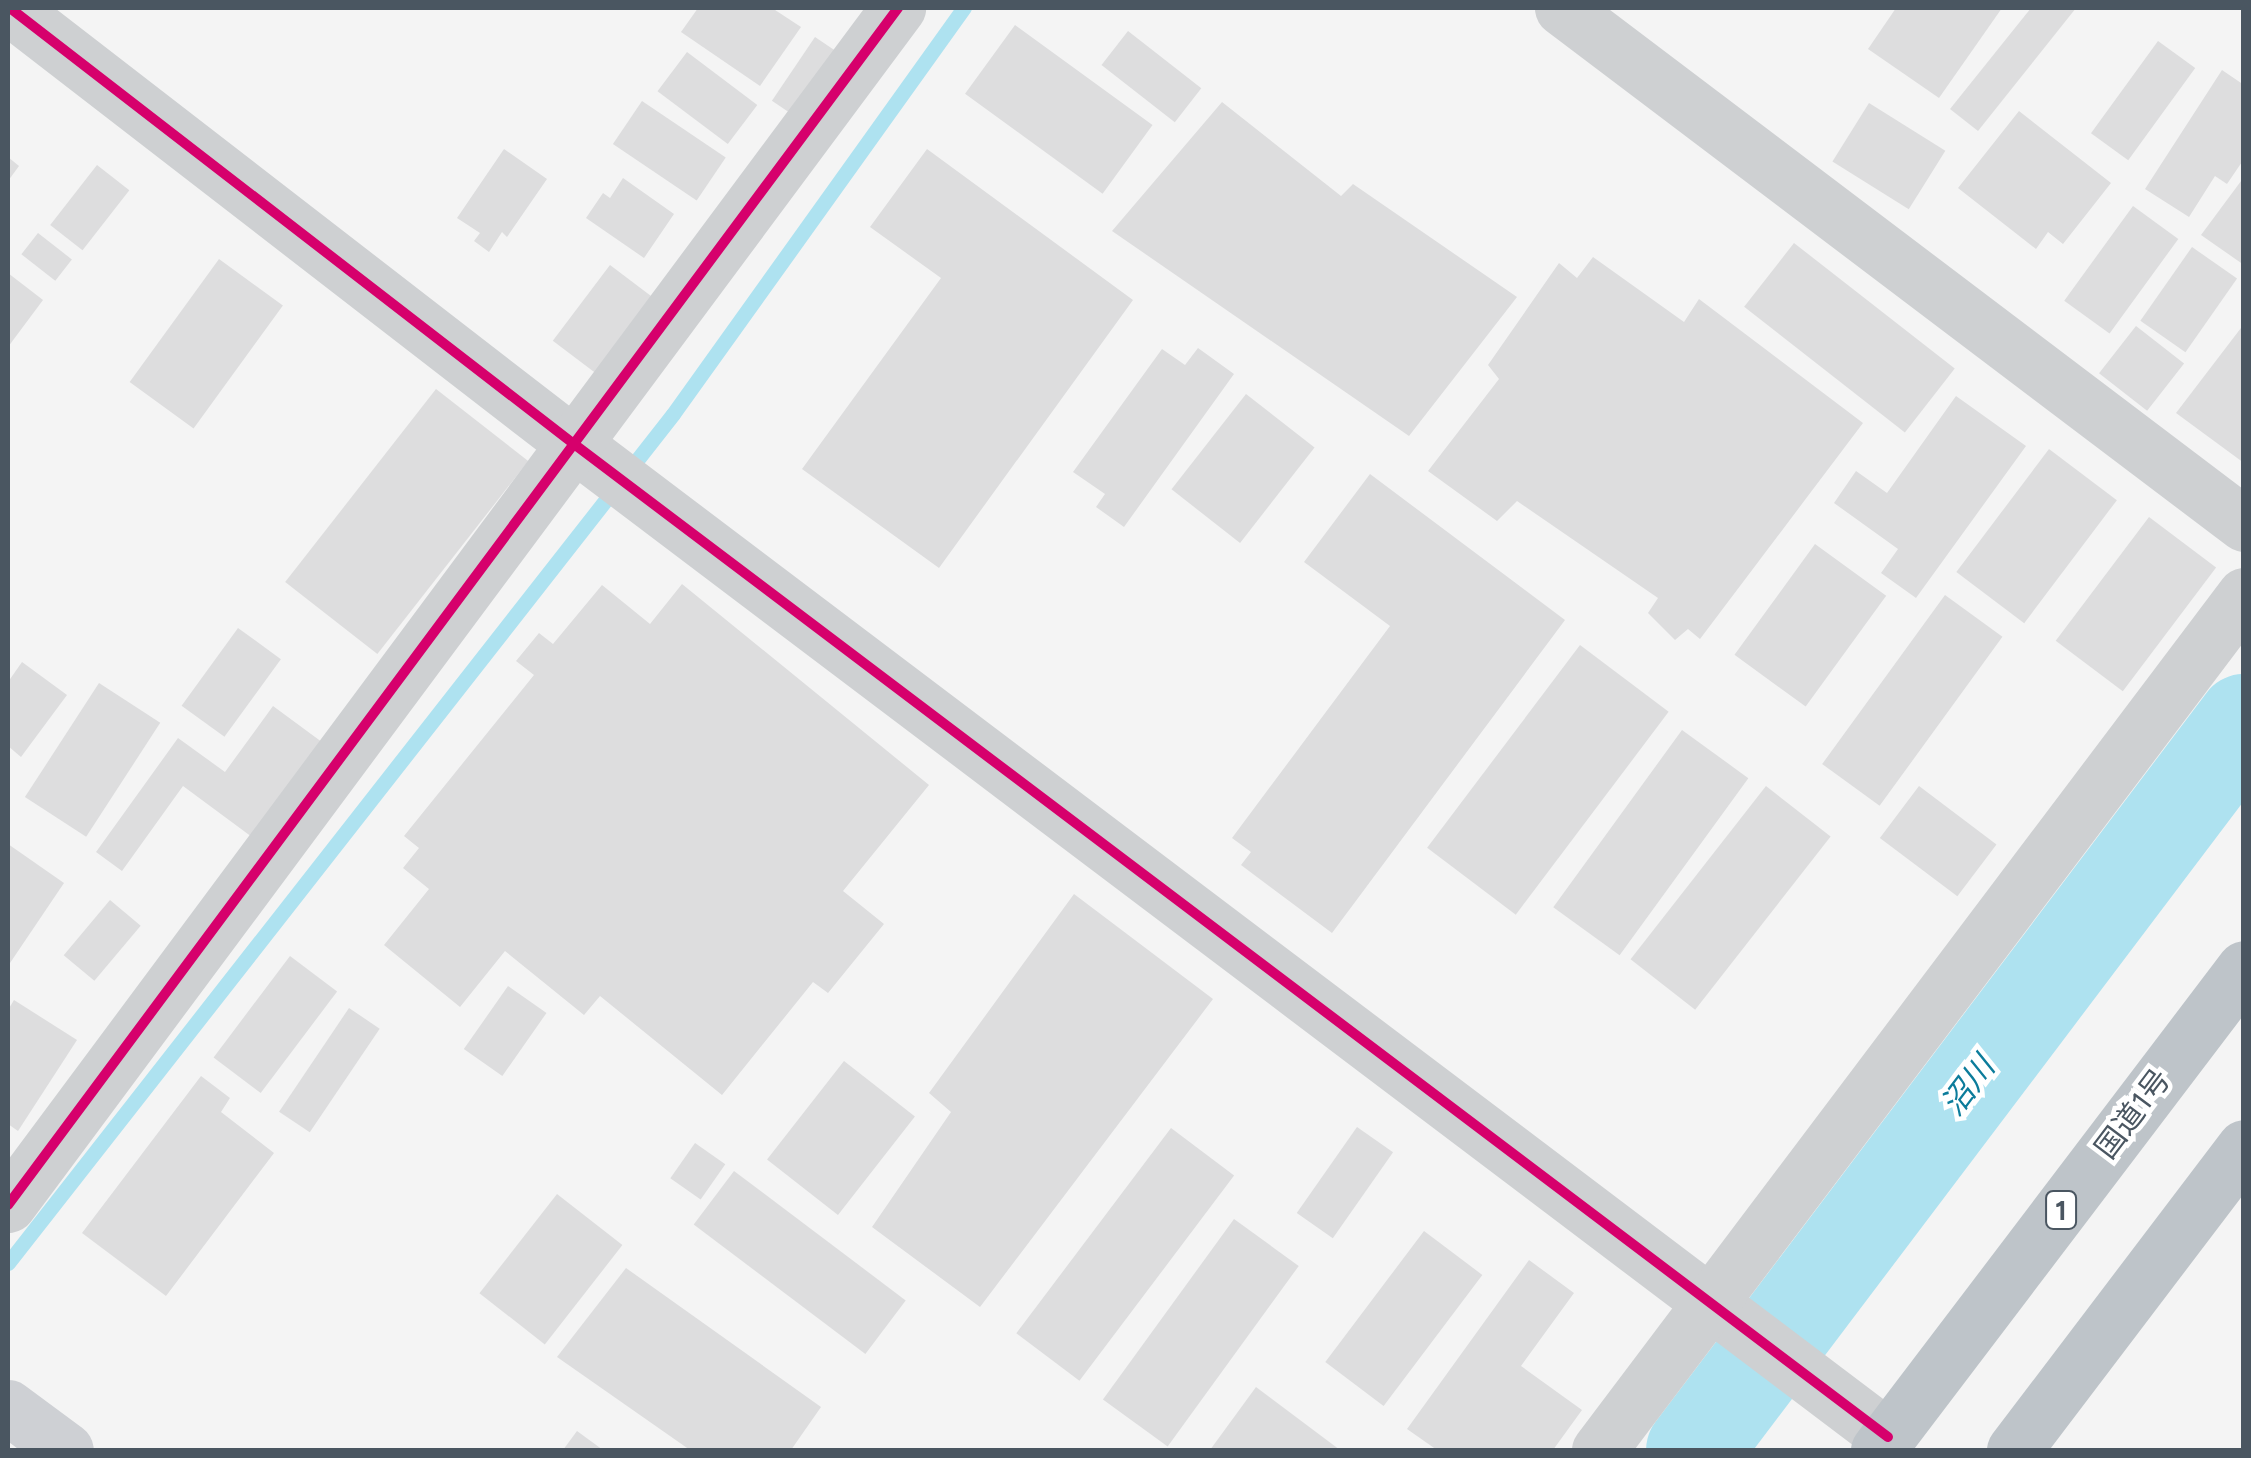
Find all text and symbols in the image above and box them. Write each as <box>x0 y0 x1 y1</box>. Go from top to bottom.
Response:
water label: 沼川 <box>1933 1049 2003 1123</box>
street label: 国道1号 <box>2088 1062 2178 1166</box>
road number: 1 <box>2044 1187 2078 1233</box>

